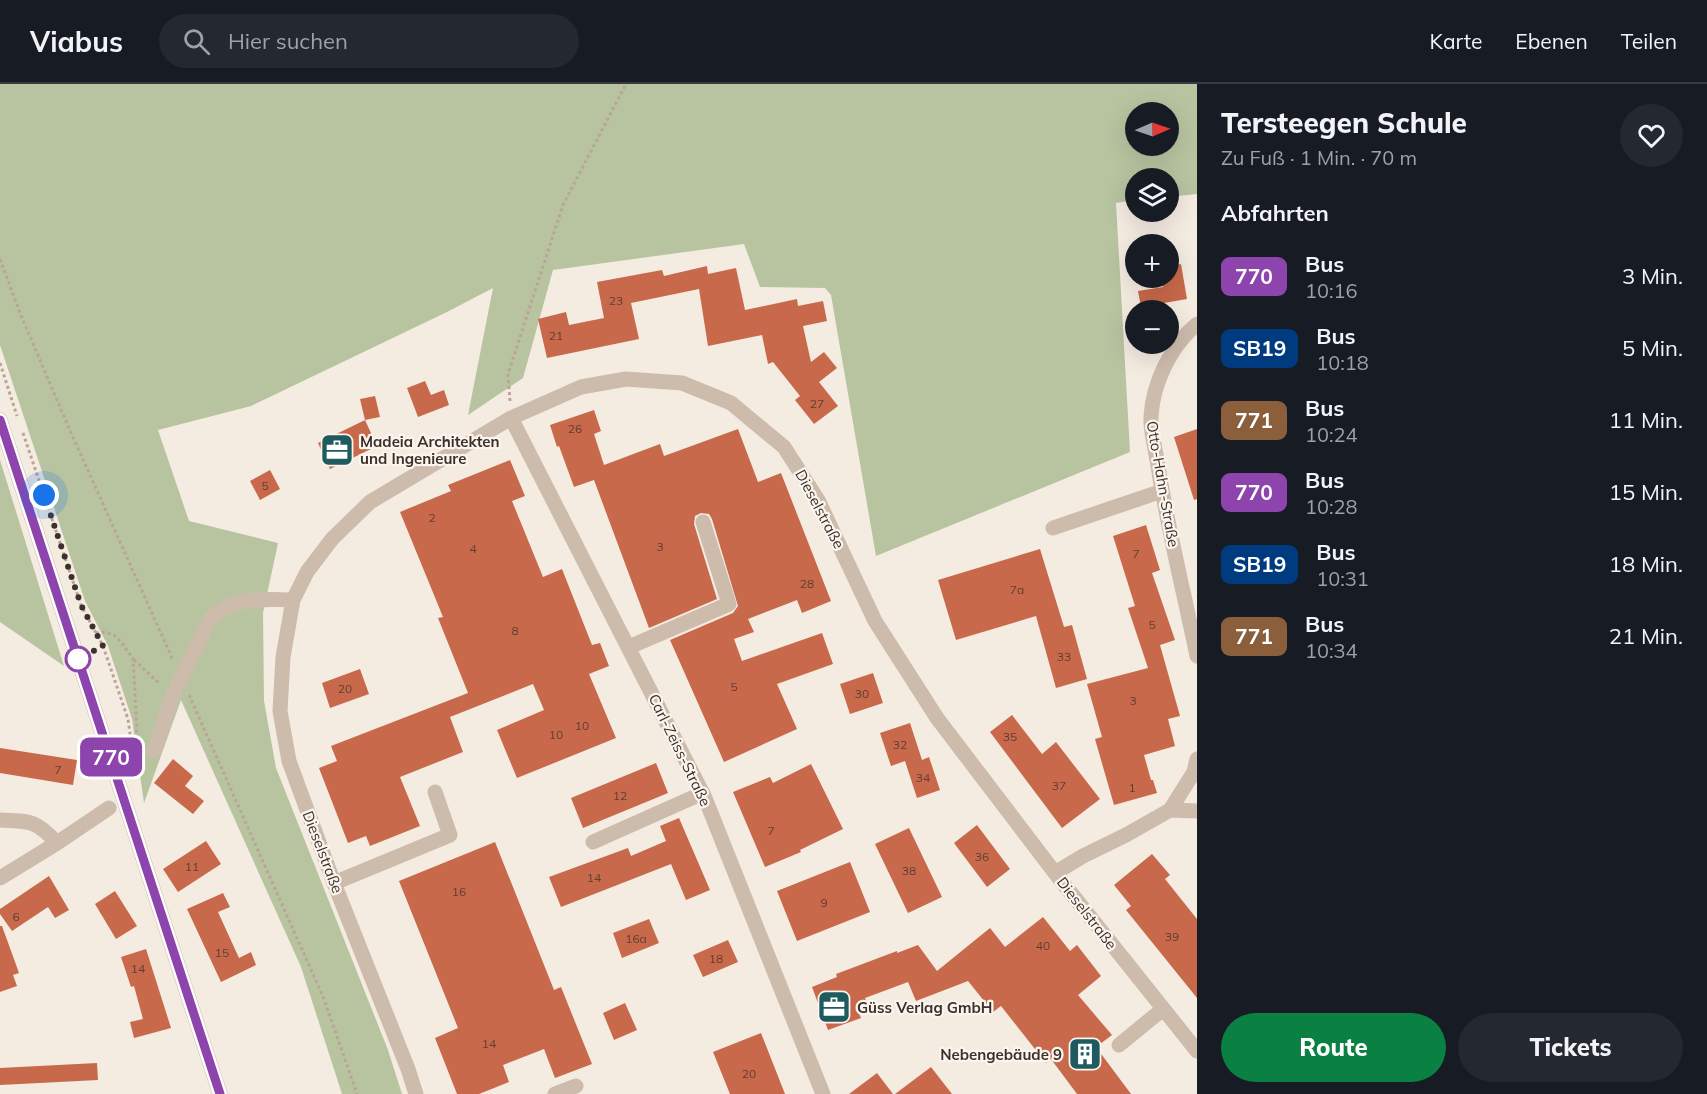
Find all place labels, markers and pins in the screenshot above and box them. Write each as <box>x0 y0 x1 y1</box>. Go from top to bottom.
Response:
office icon: Madeia Architekten und Ingenieure <box>319 432 355 468</box>
place label: Madeia Architekten und Ingenieure <box>360 432 500 468</box>
unlabelled marker <box>65 646 91 672</box>
office icon: Güss Verlag GmbH <box>816 989 852 1025</box>
place label: Güss Verlag GmbH <box>857 998 992 1017</box>
building icon: Nebengebäude 9 <box>1067 1036 1103 1072</box>
place label: Nebengebäude 9 <box>940 1045 1062 1064</box>

